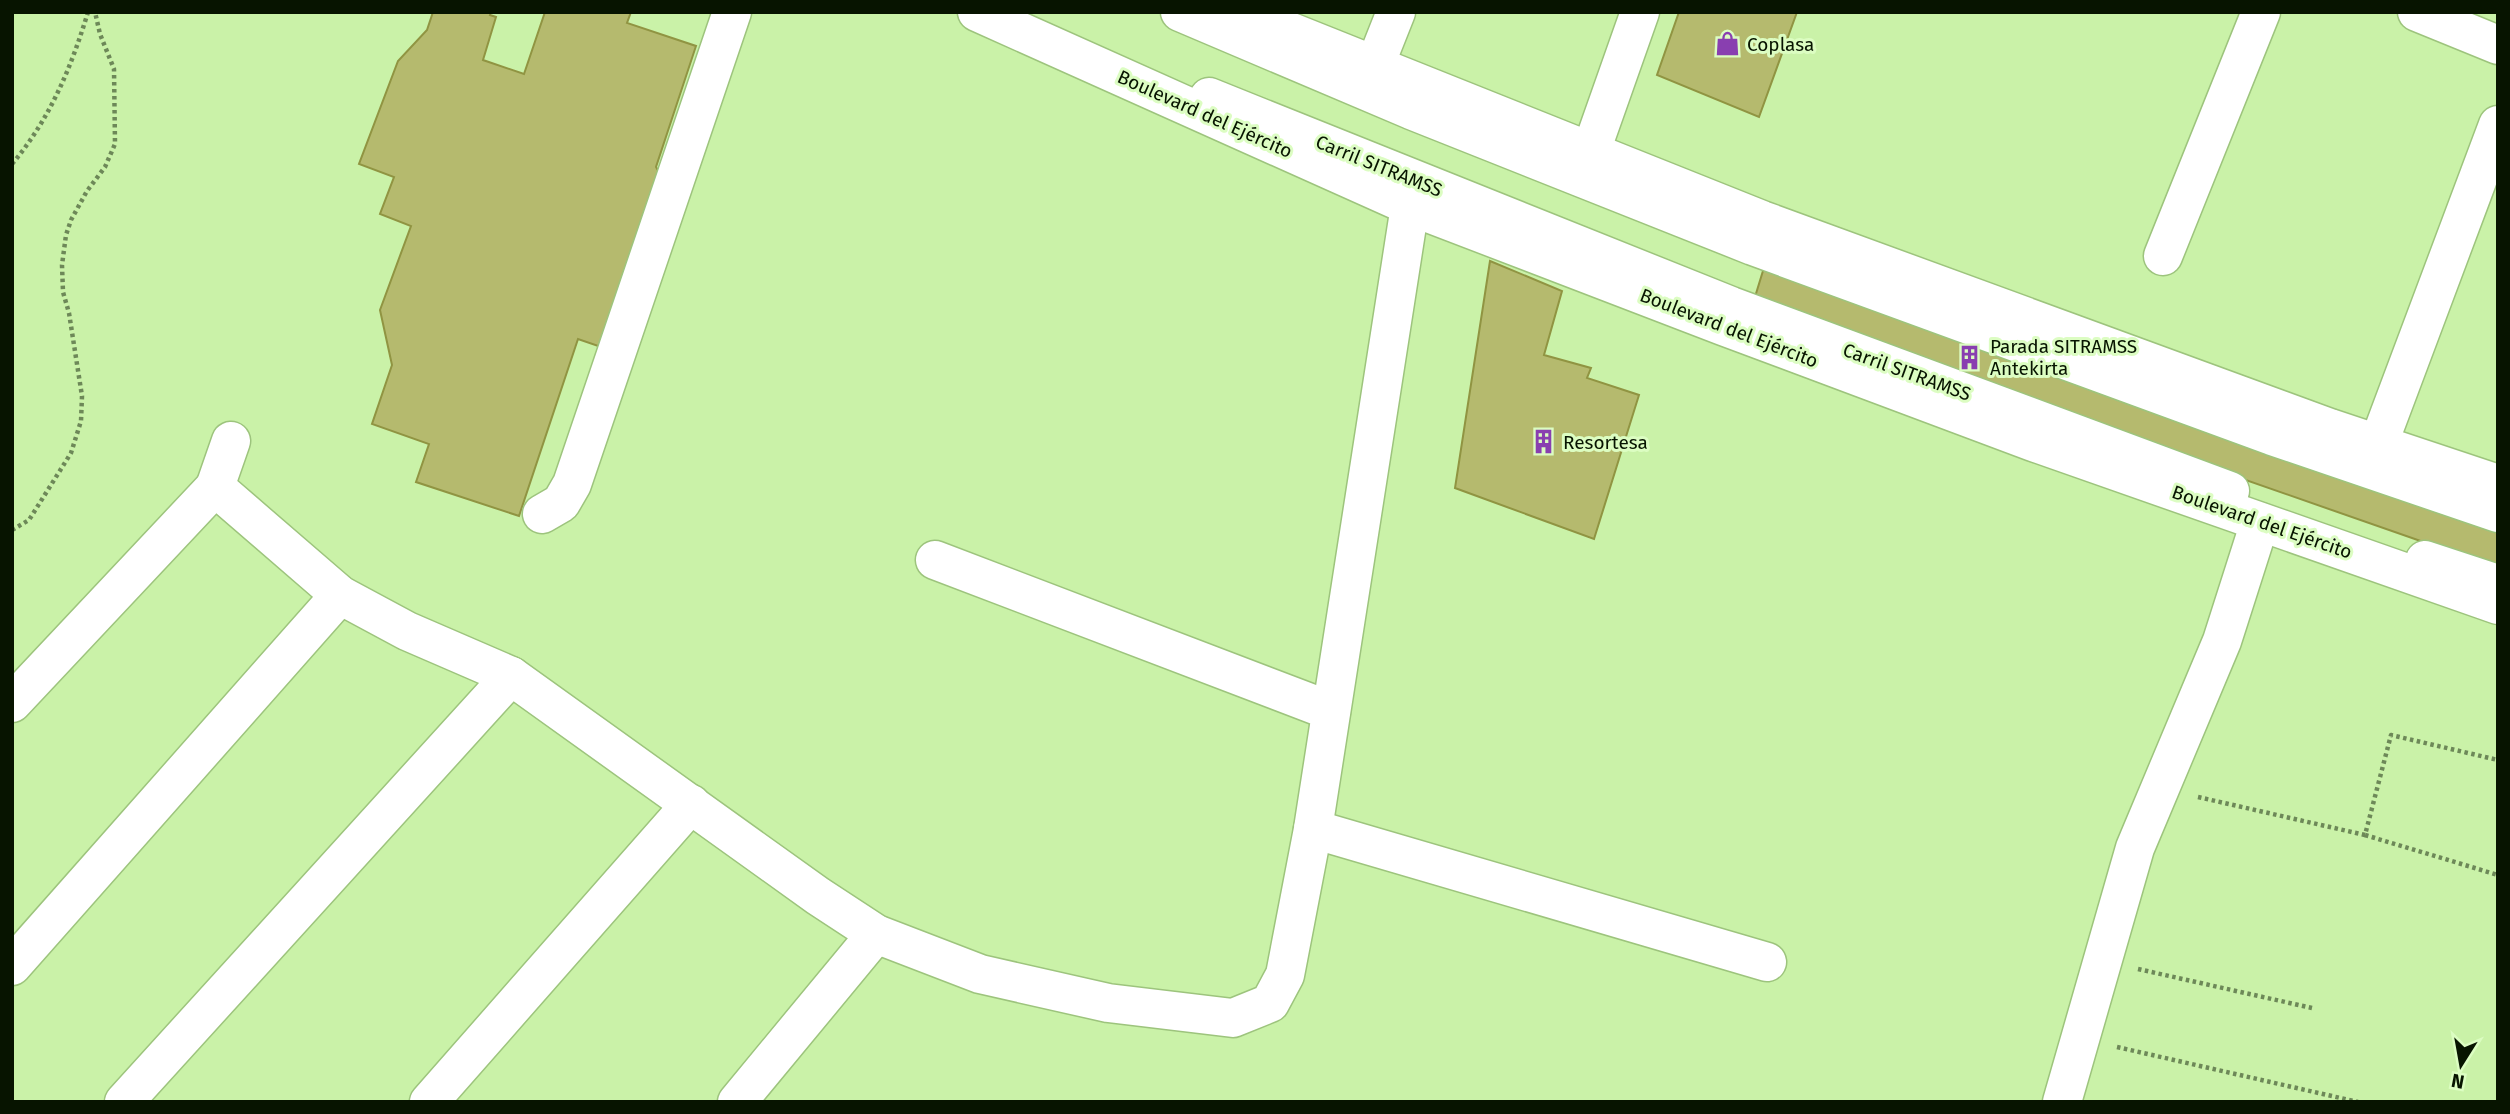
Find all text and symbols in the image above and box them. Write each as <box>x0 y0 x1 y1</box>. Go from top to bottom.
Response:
shop icon: Coplasa <box>1713 30 1741 58</box>
place label: Coplasa <box>1747 33 1814 56</box>
street label: Boulevard del Ejército <box>1114 65 1296 163</box>
street label: Carril SITRAMSS <box>1312 130 1446 202</box>
street label: Boulevard del Ejército <box>1637 283 1821 373</box>
place label: Parada SITRAMSS Antekirta <box>1990 335 2137 380</box>
street label: Carril SITRAMSS <box>1840 338 1974 406</box>
building icon: Parada SITRAMSS Antekirta <box>1956 343 1984 371</box>
building icon: Resortesa <box>1529 428 1557 456</box>
place label: Resortesa <box>1563 431 1648 454</box>
street label: Boulevard del Ejército <box>2169 480 2355 564</box>
north arrow <box>2426 1030 2496 1100</box>
text: N <box>2449 1069 2466 1094</box>

